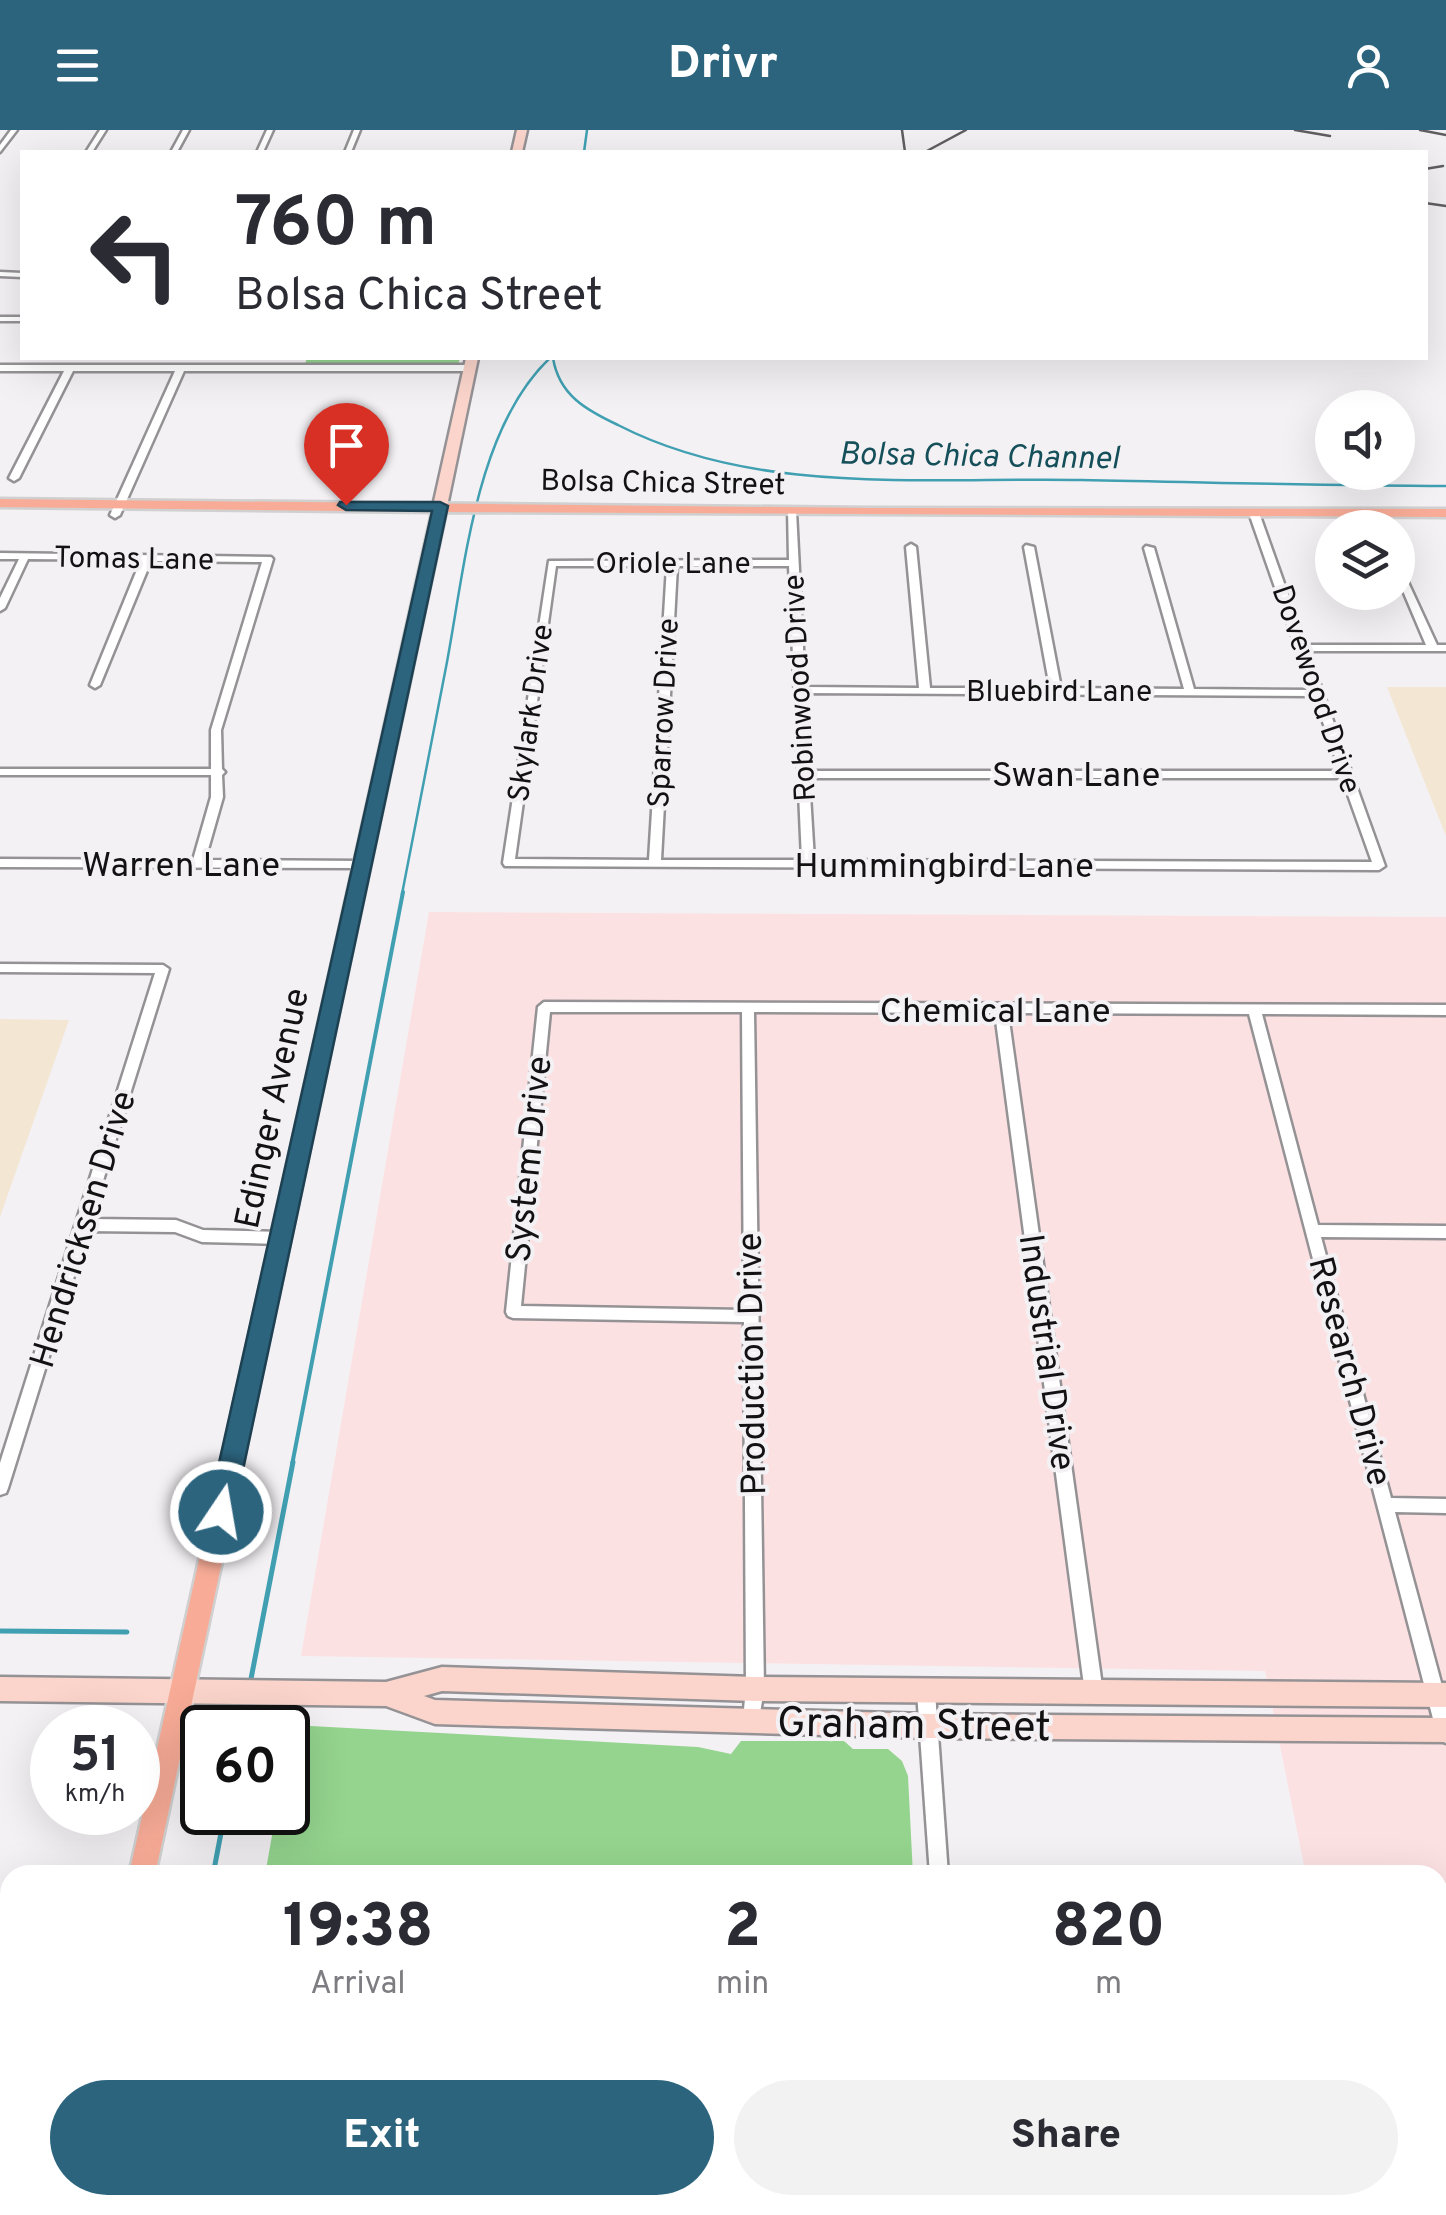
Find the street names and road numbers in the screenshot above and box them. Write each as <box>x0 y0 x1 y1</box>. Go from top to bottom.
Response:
street label: Bolsa Chica Street <box>540 464 786 505</box>
street label: Tomas Lane <box>54 541 214 580</box>
street label: Oriole Lane <box>595 547 751 584</box>
street label: Robinwood Drive <box>777 573 826 802</box>
street label: Dovewood Drive <box>1262 581 1368 799</box>
street label: Sparrow Drive <box>642 617 689 809</box>
street label: Skylark Drive <box>502 622 563 805</box>
street label: Bluebird Lane <box>966 675 1152 712</box>
street label: Swan Lane <box>992 755 1160 799</box>
street label: Warren Lane <box>82 845 280 889</box>
street label: Hummingbird Lane <box>794 846 1094 890</box>
street label: Edinger Avenue <box>227 984 321 1233</box>
street label: Chemical Lane <box>879 991 1111 1035</box>
street label: System Drive <box>498 1054 564 1265</box>
street label: Hendricksen Drive <box>22 1086 148 1374</box>
street label: Industrial Drive <box>1007 1231 1083 1474</box>
street label: Production Drive <box>730 1232 778 1496</box>
street label: Research Drive <box>1296 1252 1400 1491</box>
street label: Graham Street <box>776 1699 1051 1756</box>

